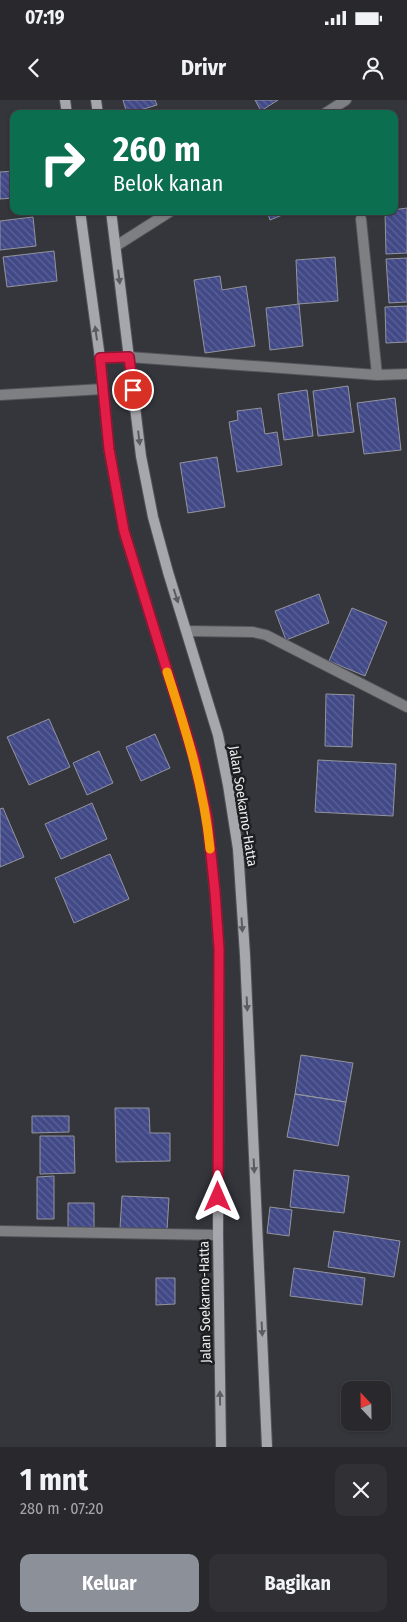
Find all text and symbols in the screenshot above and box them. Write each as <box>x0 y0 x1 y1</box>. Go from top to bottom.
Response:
text: 07:19 <box>25 6 65 29</box>
icon: back <box>20 54 48 82</box>
text: Drivr <box>181 54 226 81</box>
icon: person <box>359 54 387 82</box>
text: 260 m <box>113 128 201 170</box>
icon: right <box>30 130 95 195</box>
text: Belok kanan <box>113 170 223 197</box>
one-way arrow <box>115 269 123 285</box>
one-way arrow <box>92 325 100 341</box>
pin <box>112 369 154 411</box>
icon: arrive <box>119 376 147 404</box>
one-way arrow <box>135 431 143 447</box>
one-way arrow <box>172 589 180 604</box>
street label: Jalan Soekarno-Hatta <box>225 744 261 868</box>
one-way arrow <box>239 918 247 934</box>
one-way arrow <box>243 996 251 1012</box>
one-way arrow <box>250 1159 258 1175</box>
position arrow <box>191 1170 243 1222</box>
street label: Jalan Soekarno-Hatta <box>195 1241 215 1363</box>
one-way arrow <box>258 1321 266 1337</box>
north arrow <box>341 1381 391 1431</box>
map controls <box>341 1381 391 1431</box>
one-way arrow <box>216 1390 224 1406</box>
text: 1 mnt <box>20 1462 88 1498</box>
button: close <box>335 1464 387 1516</box>
text: 280 m · 07:20 <box>20 1499 104 1518</box>
button: Keluar <box>20 1554 199 1612</box>
button: Bagikan <box>209 1554 387 1612</box>

